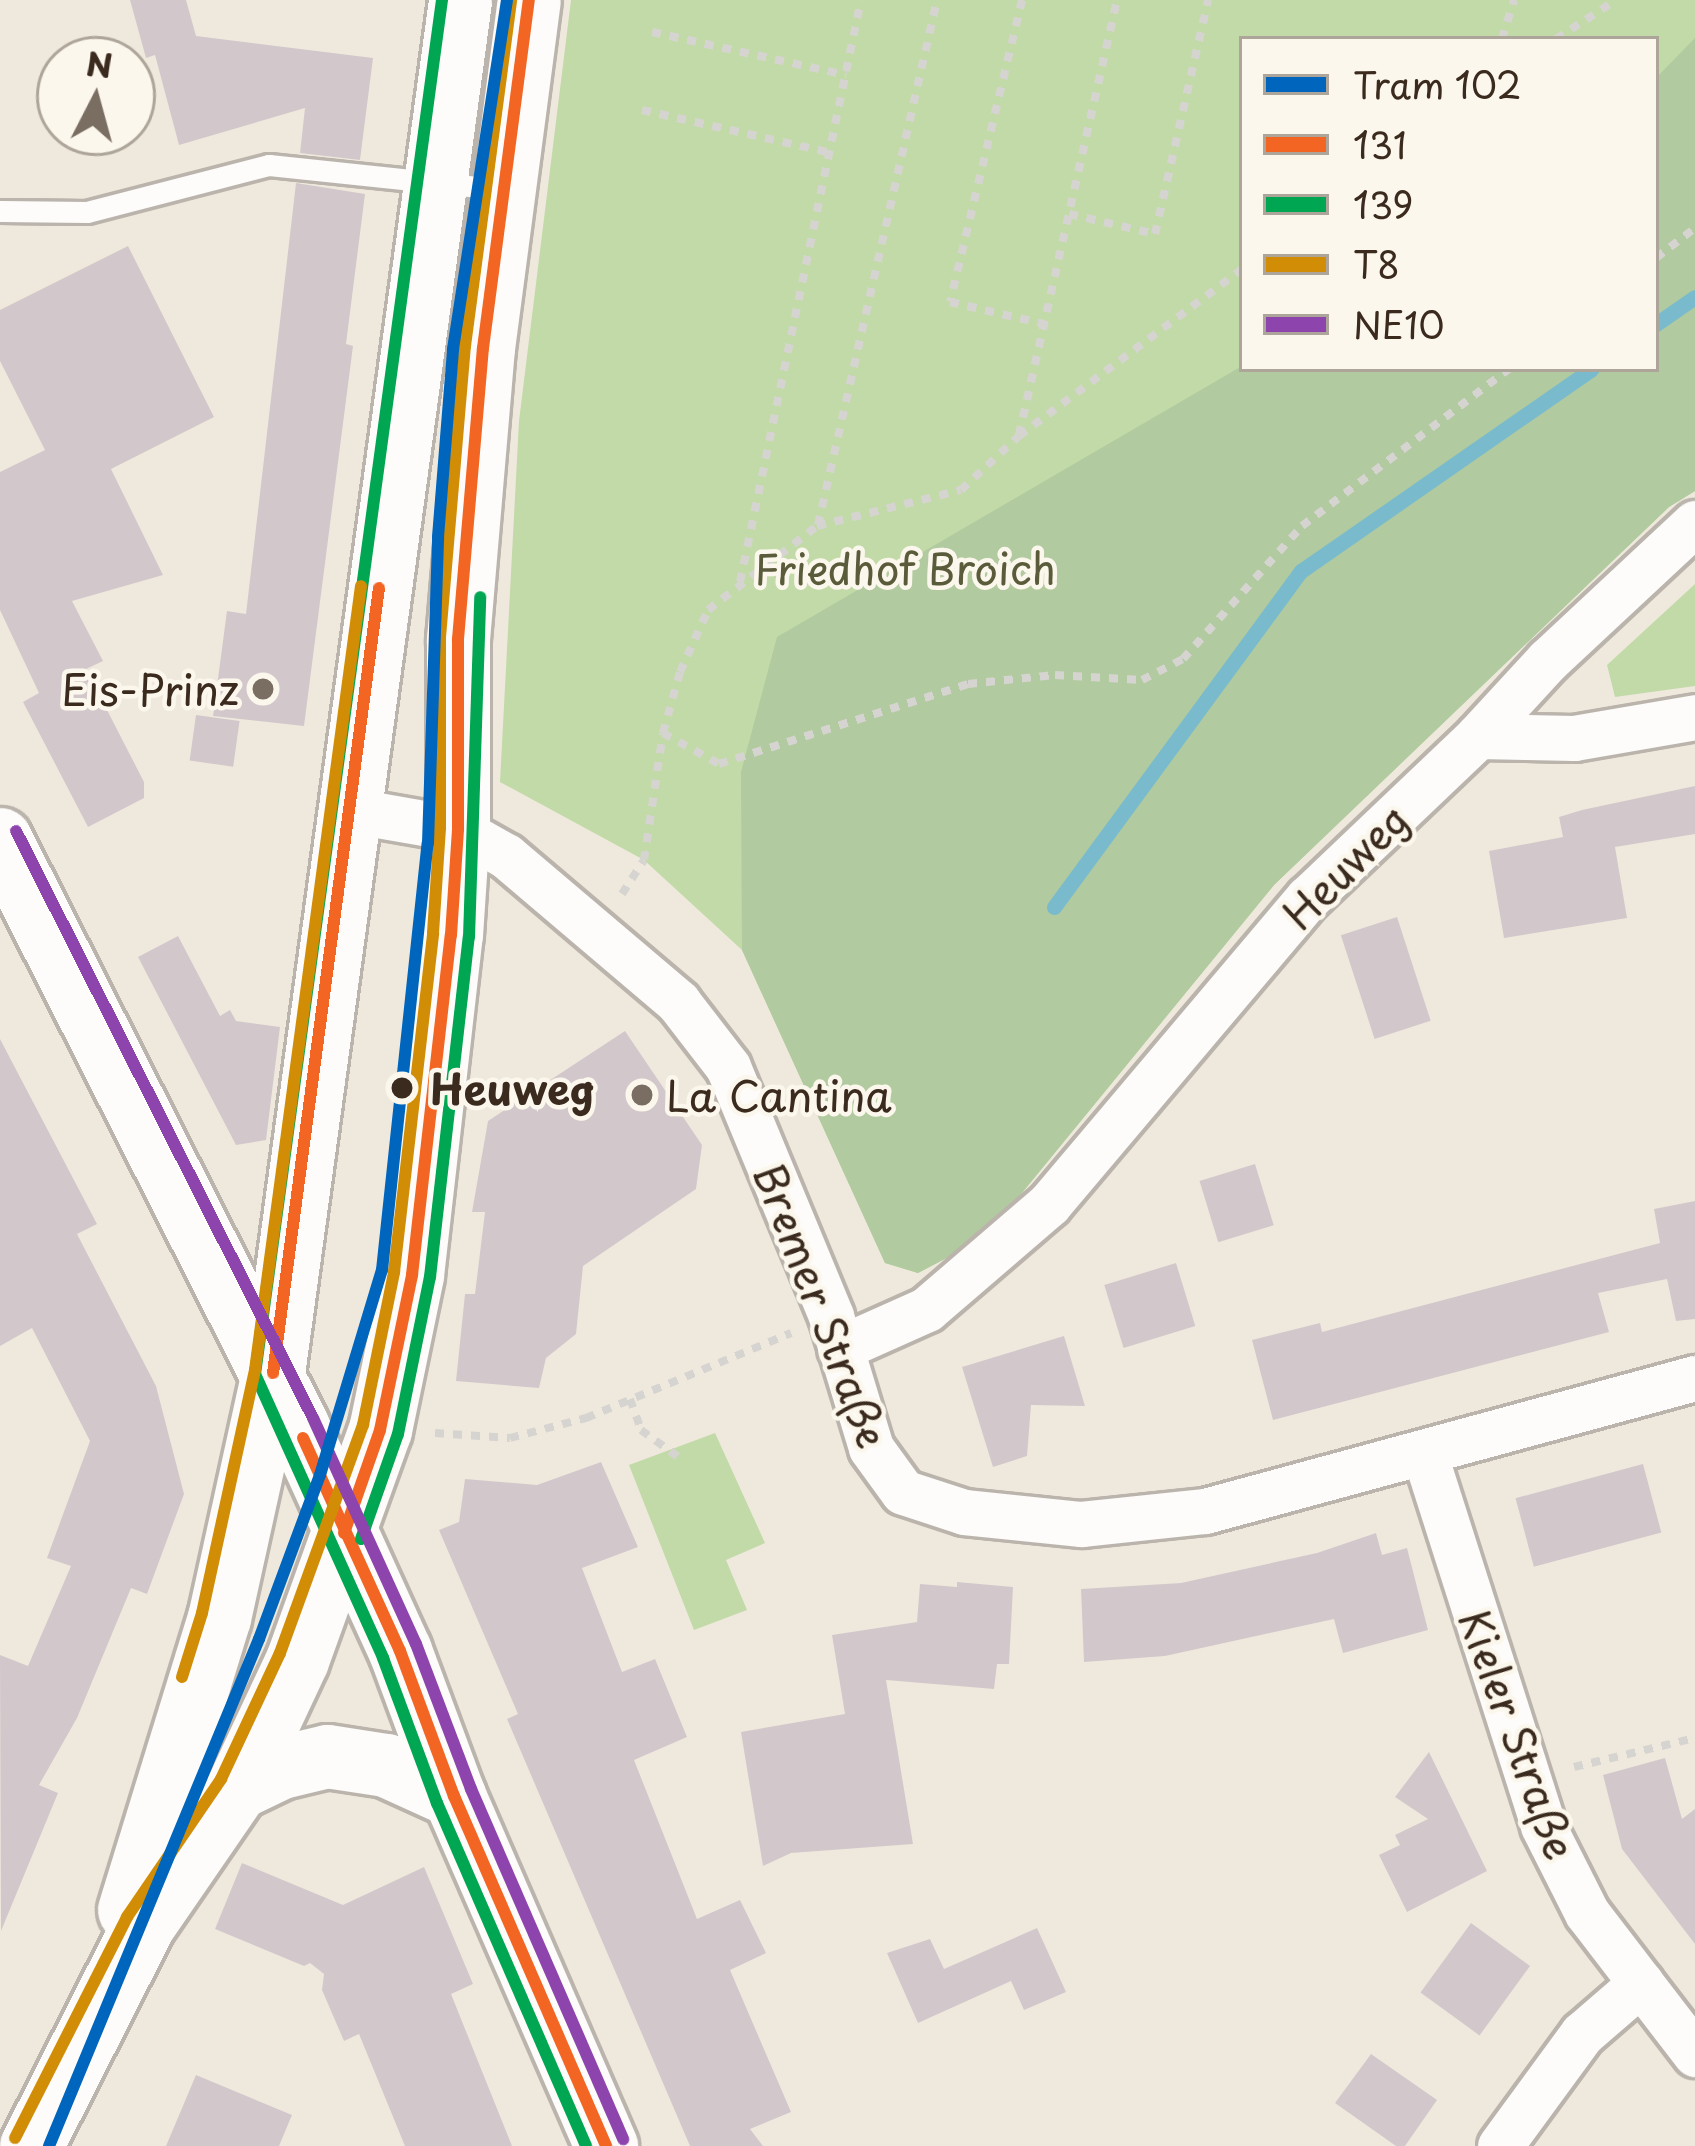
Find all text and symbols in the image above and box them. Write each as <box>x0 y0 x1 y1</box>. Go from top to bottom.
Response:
north arrow <box>36 36 156 156</box>
legend <box>1239 36 1659 372</box>
text: N <box>84 37 115 89</box>
text: Tram 102 <box>1353 57 1522 111</box>
text: 131 <box>1353 117 1407 171</box>
text: 139 <box>1353 177 1413 231</box>
text: T8 <box>1353 237 1400 291</box>
text: NE10 <box>1353 297 1445 351</box>
park label: Friedhof Broich <box>753 543 1057 593</box>
place label: Eis-Prinz <box>61 664 239 714</box>
marker: Eis-Prinz <box>250 676 276 702</box>
street label: Heuweg <box>1272 793 1418 939</box>
place label: Heuweg <box>430 1063 595 1113</box>
place label: La Cantina <box>666 1070 893 1120</box>
marker: Heuweg <box>385 1071 419 1105</box>
marker: La Cantina <box>629 1082 655 1108</box>
street label: Bremer Straße <box>744 1155 900 1455</box>
street label: Kieler Straße <box>1449 1600 1587 1868</box>

